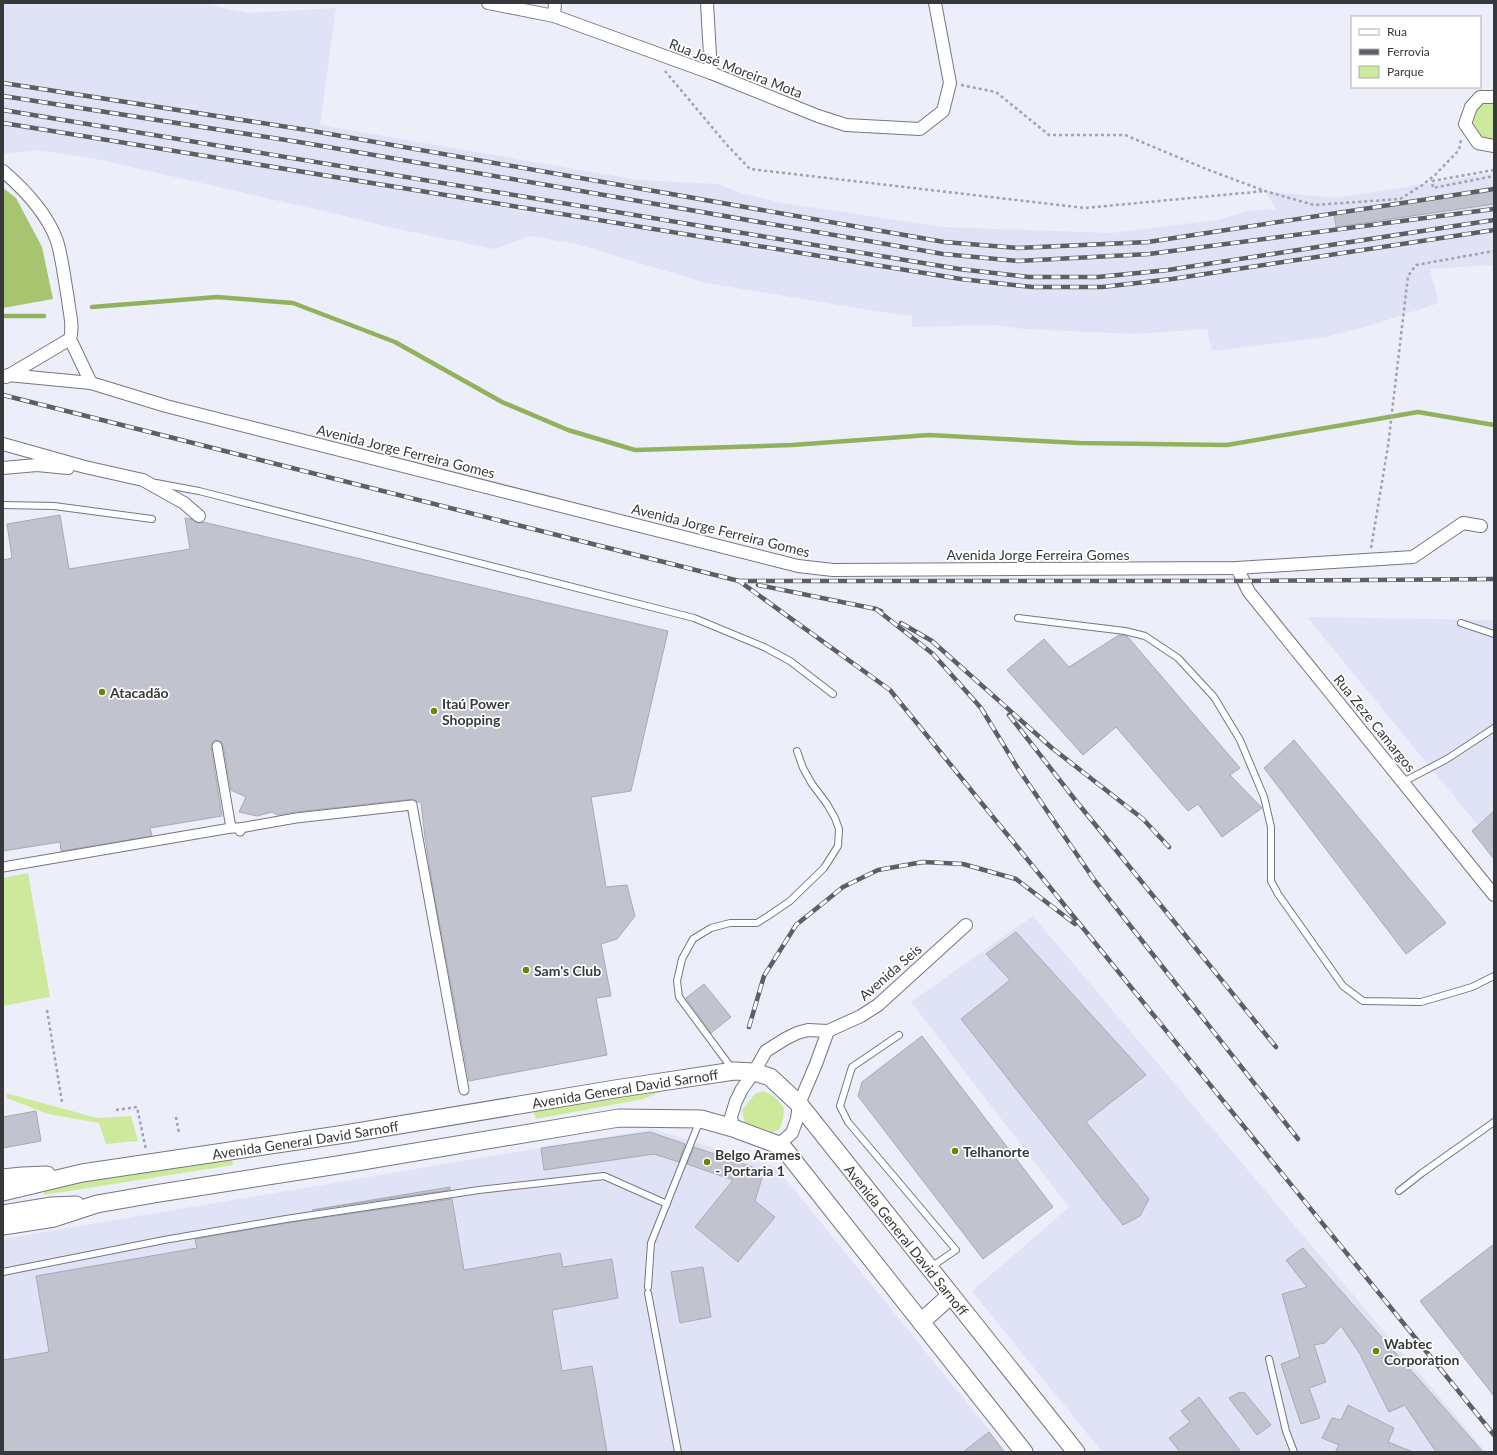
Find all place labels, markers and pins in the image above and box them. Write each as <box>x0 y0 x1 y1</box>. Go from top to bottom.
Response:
place label: Atacadão <box>109 684 169 701</box>
marker: Atacadão <box>97 687 107 697</box>
place label: Itaú Power Shopping <box>442 695 510 728</box>
marker: Itaú Power Shopping <box>429 706 439 716</box>
place label: Sam's Club <box>534 962 601 979</box>
marker: Sam's Club <box>521 965 531 975</box>
place label: Telhanorte <box>963 1143 1030 1160</box>
place label: Belgo Arames - Portaria 1 <box>715 1146 801 1179</box>
marker: Telhanorte <box>950 1146 960 1156</box>
marker: Belgo Arames - Portaria 1 <box>702 1157 712 1167</box>
place label: Wabtec Corporation <box>1384 1335 1460 1368</box>
marker: Wabtec Corporation <box>1371 1346 1381 1356</box>

